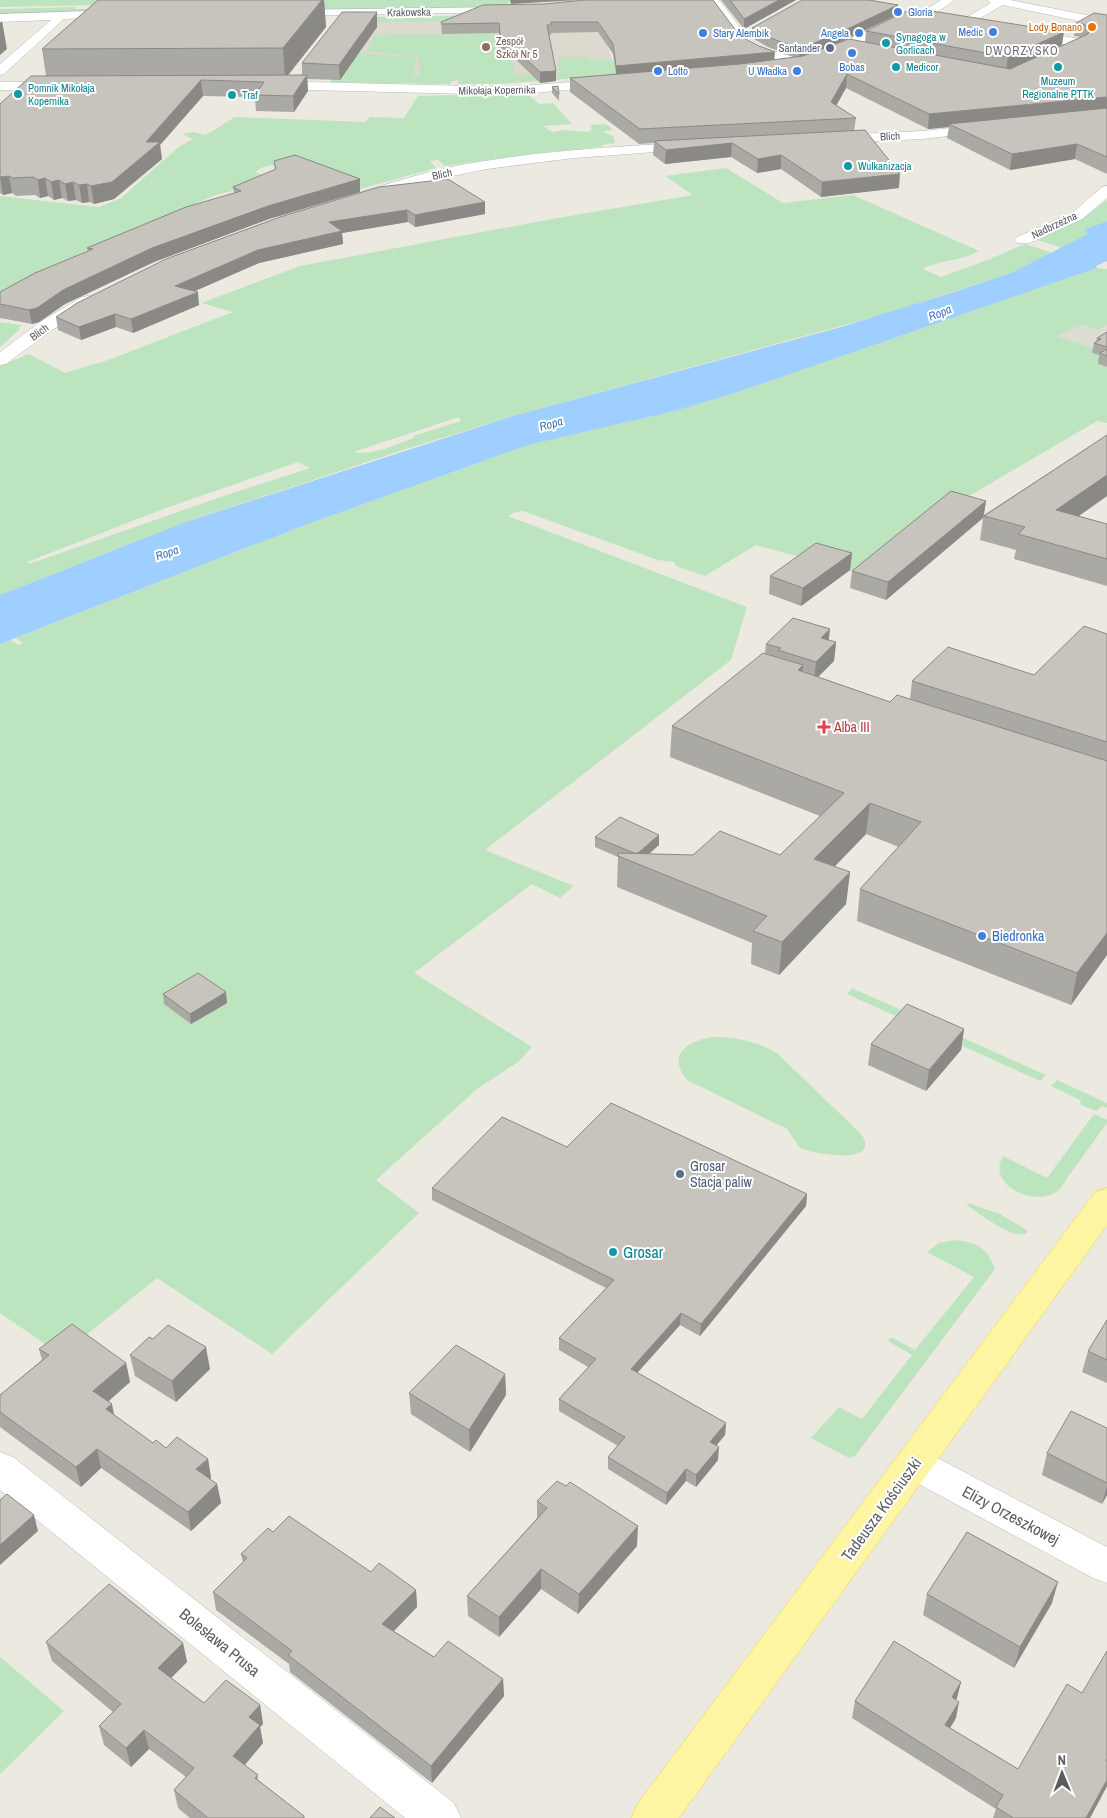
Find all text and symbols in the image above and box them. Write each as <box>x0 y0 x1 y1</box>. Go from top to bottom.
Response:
street label: Krakowska <box>387 5 431 19</box>
place label: Gloria <box>908 5 933 19</box>
marker: Gloria <box>892 6 904 18</box>
place label: Lody Bonano <box>1029 20 1082 34</box>
marker: Lody Bonano <box>1086 21 1098 33</box>
place label: Medic <box>958 25 983 39</box>
place label: Stary Alembik <box>713 26 769 40</box>
place label: Angela <box>820 26 849 40</box>
marker: Medic <box>987 26 999 38</box>
marker: Stary Alembik <box>697 27 709 39</box>
marker: Angela <box>853 27 865 39</box>
place label: Synagoga w Gorlicach <box>896 30 946 57</box>
place label: Zespół Szkół Nr 5 <box>496 34 538 61</box>
marker: Synagoga w Gorlicach <box>880 37 892 49</box>
marker: Zespół Szkół Nr 5 <box>480 41 492 53</box>
place label: Santander <box>778 41 820 55</box>
marker: Santander <box>824 42 836 54</box>
district label: DWORZYSKO <box>985 43 1059 59</box>
marker: Bobas <box>846 47 858 59</box>
place label: Bobas <box>839 60 865 74</box>
place label: Medicor <box>906 60 939 74</box>
marker: Medicor <box>890 61 902 73</box>
marker: Muzeum Regionalne PTTK <box>1052 61 1064 73</box>
place label: Lotto <box>668 64 688 78</box>
place label: U Władka <box>748 64 787 78</box>
marker: Lotto <box>652 65 664 77</box>
marker: U Władka <box>791 65 803 77</box>
place label: Muzeum Regionalne PTTK <box>1022 74 1094 101</box>
place label: Pomnik Mikołaja Kopernika <box>28 81 95 108</box>
street label: Mikołaja Kopernika <box>458 82 536 98</box>
marker: Pomnik Mikołaja Kopernika <box>12 88 24 100</box>
place label: Traf <box>242 88 258 102</box>
marker: Traf <box>226 89 238 101</box>
street label: Blich <box>880 128 900 144</box>
place label: Wulkanizacja <box>858 159 911 173</box>
marker: Wulkanizacja <box>842 160 854 172</box>
street label: Blich <box>431 165 453 183</box>
street label: Nadbrzeżna <box>1029 208 1079 242</box>
water label: Ropa <box>926 301 954 325</box>
street label: Blich <box>27 320 51 344</box>
water label: Ropa <box>537 413 565 435</box>
water label: Ropa <box>153 541 181 564</box>
place label: Alba III <box>833 718 870 736</box>
marker: Alba III <box>818 721 830 733</box>
place label: Biedronka <box>992 927 1045 945</box>
marker: Biedronka <box>976 930 988 942</box>
place label: Grosar Stacja paliw <box>690 1157 753 1191</box>
marker: Grosar Stacja paliw <box>674 1168 686 1180</box>
place label: Grosar <box>623 1241 664 1263</box>
marker: Grosar <box>607 1246 619 1258</box>
street label: Tadeusza Kościuszki <box>836 1453 926 1565</box>
street label: Elizy Orzeszkowej <box>959 1480 1064 1550</box>
street label: Bolesława Prusa <box>175 1603 265 1682</box>
north arrow <box>1037 1748 1087 1798</box>
text: N <box>1057 1751 1066 1769</box>

